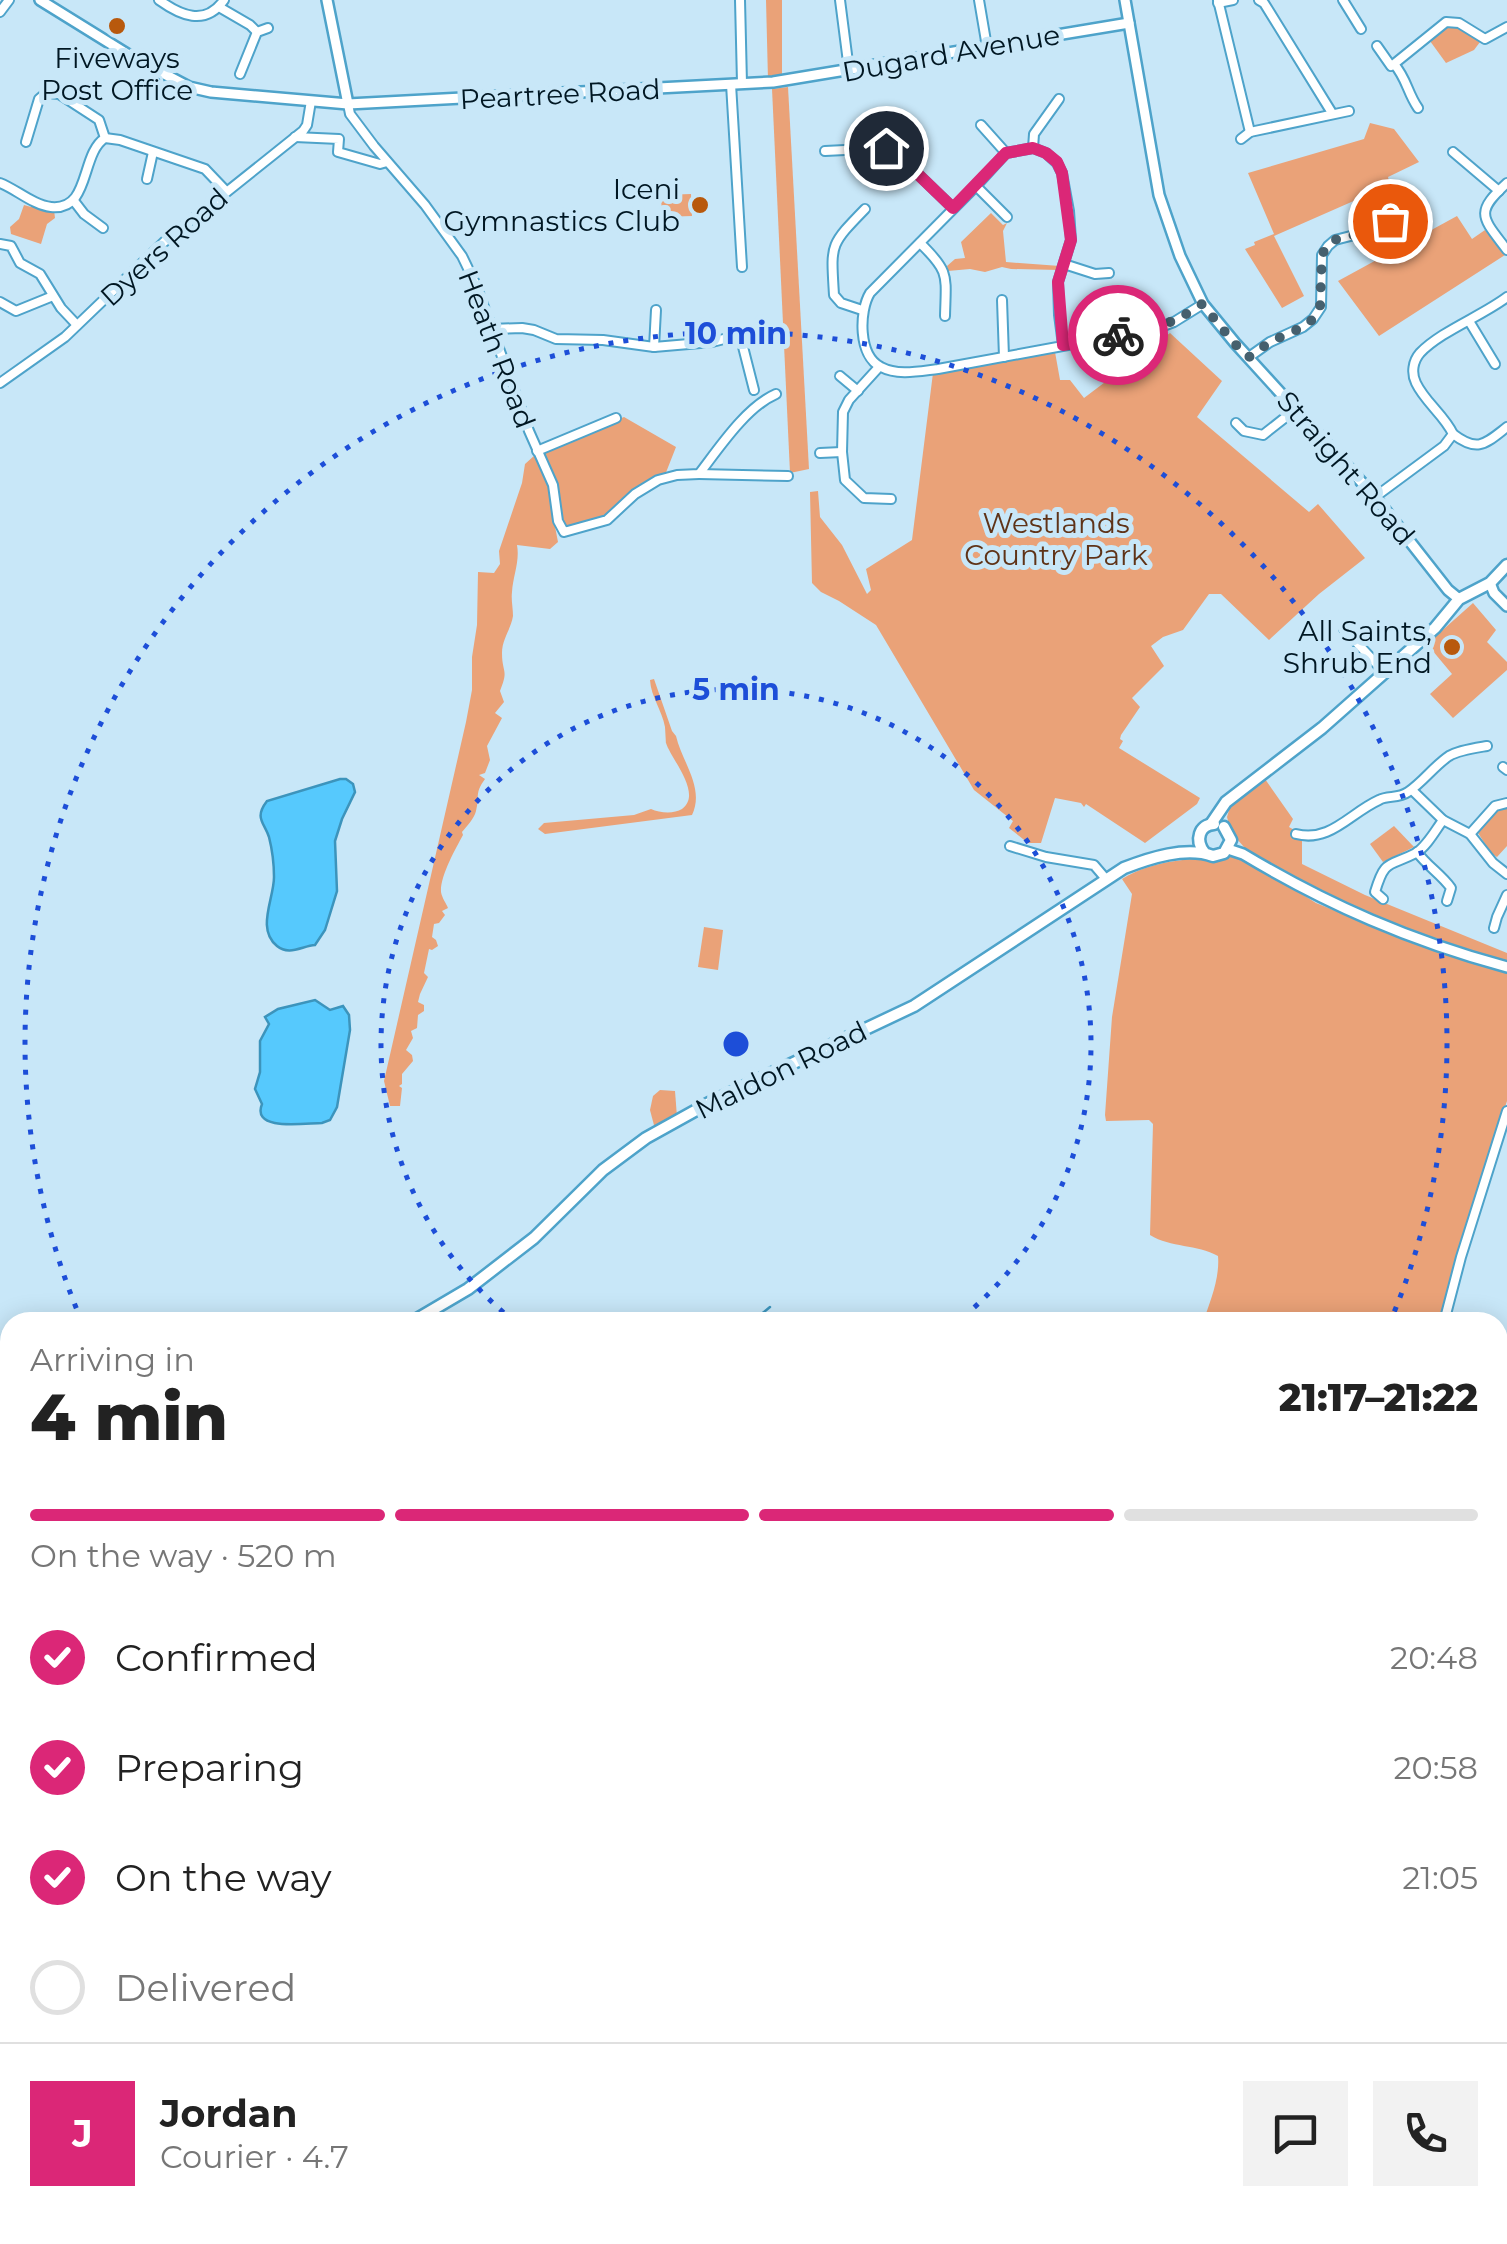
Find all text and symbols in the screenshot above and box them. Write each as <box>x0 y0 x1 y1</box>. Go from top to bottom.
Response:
marker: Fiveways Post Office <box>106 15 128 37</box>
street label: Dugard Avenue <box>839 17 1063 89</box>
place label: Fiveways Post Office <box>41 41 193 107</box>
street label: Peartree Road <box>459 72 661 116</box>
pin <box>844 106 929 191</box>
icon: home <box>859 121 914 176</box>
place label: Iceni Gymnastics Club <box>444 172 680 238</box>
pin <box>1348 179 1433 264</box>
street label: Dyers Road <box>93 181 235 313</box>
marker: Iceni Gymnastics Club <box>689 194 711 216</box>
icon: bag <box>1363 194 1418 249</box>
street label: Heath Road <box>451 265 543 433</box>
courier <box>1068 285 1168 385</box>
icon: bike <box>1091 308 1146 363</box>
text: 10 min <box>685 315 787 352</box>
street label: Straight Road <box>1270 384 1422 552</box>
park label: Westlands Country Park <box>964 506 1148 572</box>
place label: All Saints, Shrub End <box>1283 614 1432 680</box>
marker: All Saints, Shrub End <box>1441 636 1463 658</box>
text: 5 min <box>692 671 780 708</box>
street label: Maldon Road <box>690 1014 872 1126</box>
centre of rings <box>718 1026 754 1062</box>
text: Arriving in <box>30 1340 195 1379</box>
text: 21:17–21:22 <box>1279 1374 1478 1421</box>
text: 4 min <box>30 1377 228 1456</box>
text: On the way · 520 m <box>30 1536 337 1575</box>
icon: check <box>30 1630 85 1685</box>
text: Confirmed <box>115 1634 318 1681</box>
text: 20:48 <box>1390 1638 1478 1677</box>
icon: check <box>30 1740 85 1795</box>
text: Preparing <box>115 1744 304 1791</box>
text: 20:58 <box>1393 1748 1478 1787</box>
icon: check <box>30 1850 85 1905</box>
text: On the way <box>115 1854 332 1901</box>
text: 21:05 <box>1402 1858 1478 1897</box>
text: Delivered <box>115 1964 296 2011</box>
button: chat <box>1243 2081 1348 2186</box>
button: phone <box>1373 2081 1478 2186</box>
text: Jordan <box>160 2090 298 2137</box>
text: J <box>72 2110 93 2157</box>
text: Courier · 4.7 <box>160 2137 349 2176</box>

